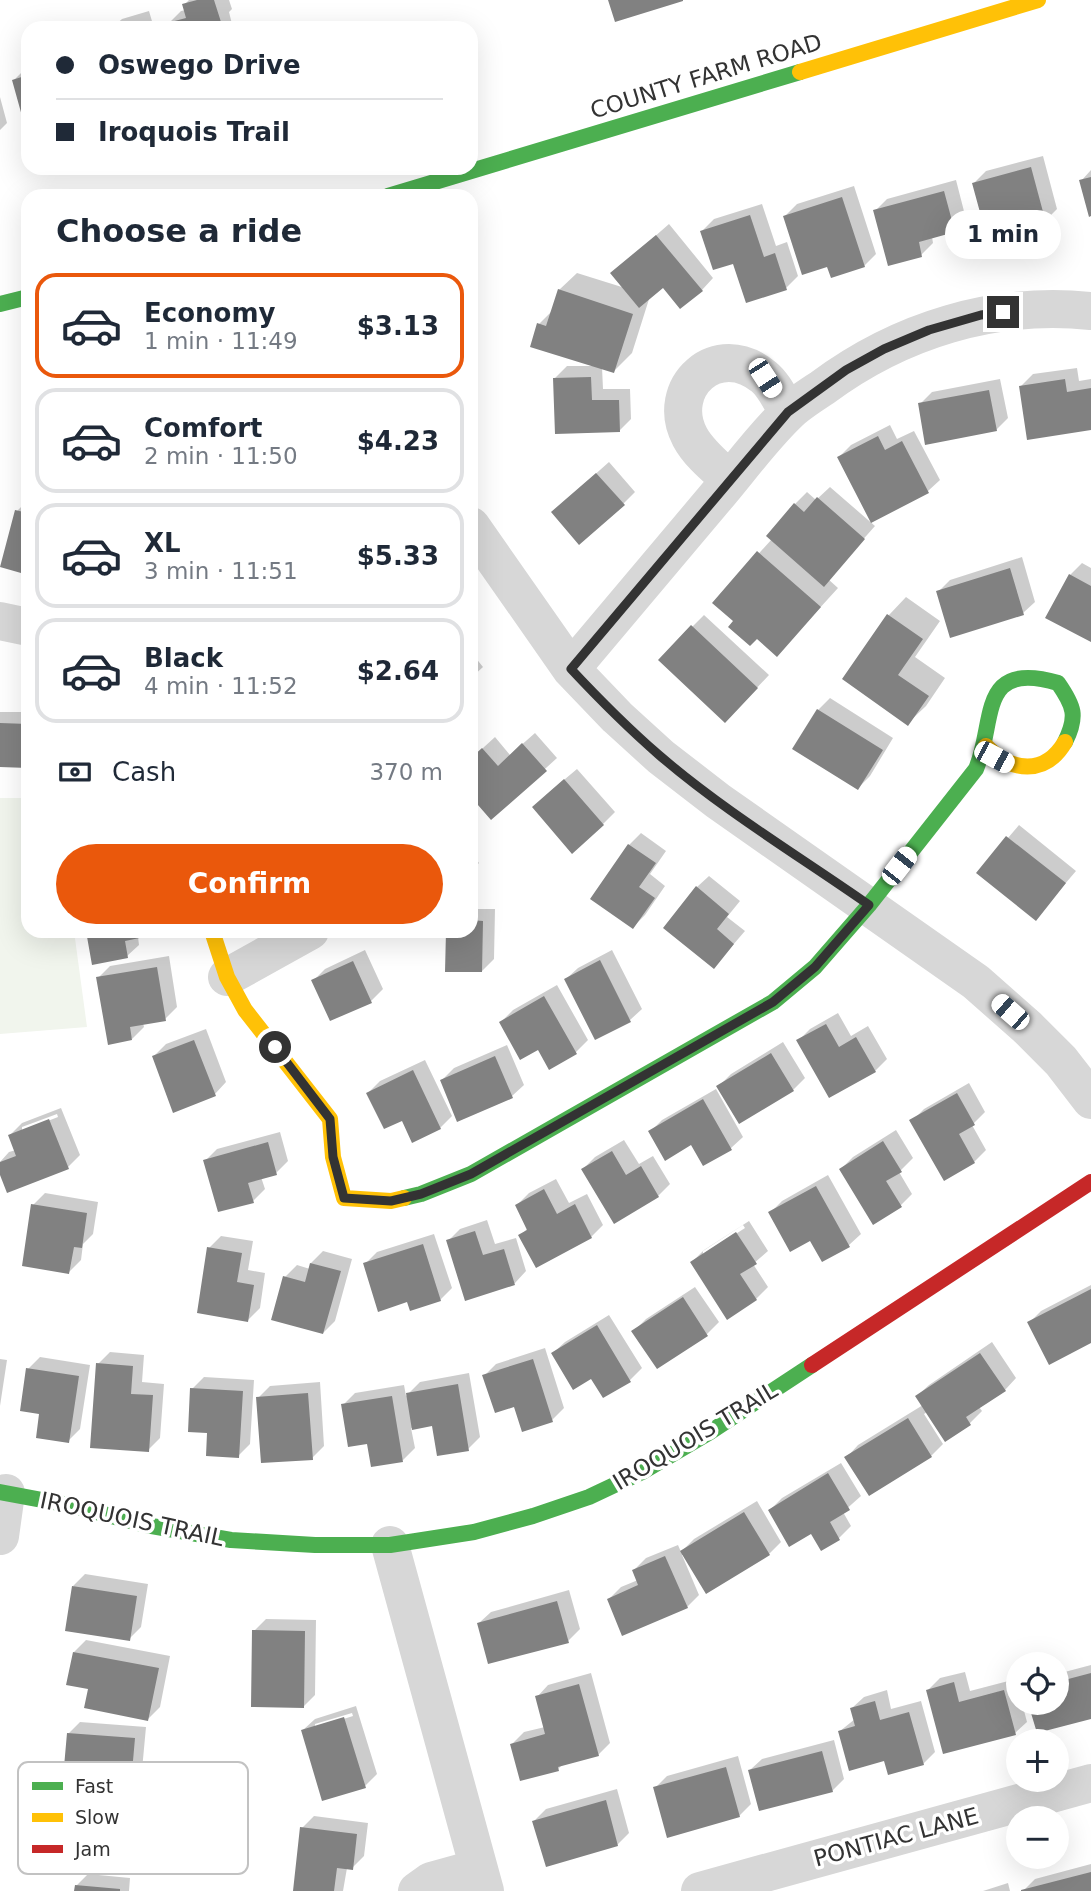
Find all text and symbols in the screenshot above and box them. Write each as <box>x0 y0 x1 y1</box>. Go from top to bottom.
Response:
street label: COUNTY FARM ROAD <box>587 28 825 124</box>
text: Oswego Drive <box>98 50 301 80</box>
text: Iroquois Trail <box>98 117 290 147</box>
callout: 1 min <box>945 210 1061 260</box>
text: Choose a ride <box>56 212 302 250</box>
text: 1 min <box>967 221 1039 247</box>
icon: car <box>60 294 123 357</box>
route end <box>987 296 1019 328</box>
text: Economy <box>144 298 275 328</box>
text: $3.13 <box>357 311 439 341</box>
text: 1 min · 11:49 <box>144 328 298 354</box>
car <box>745 355 786 401</box>
icon: car <box>60 409 123 472</box>
text: Comfort <box>144 413 262 443</box>
text: $4.23 <box>357 426 439 456</box>
text: 2 min · 11:50 <box>144 443 298 469</box>
icon: car <box>60 524 123 587</box>
text: XL <box>144 528 181 558</box>
text: $5.33 <box>357 541 439 571</box>
text: 3 min · 11:51 <box>144 558 298 584</box>
icon: car <box>60 639 123 702</box>
text: Black <box>144 643 223 673</box>
text: $2.64 <box>357 656 439 686</box>
text: 4 min · 11:52 <box>144 673 298 699</box>
car <box>971 738 1018 776</box>
icon: cash <box>56 753 94 791</box>
text: Cash <box>112 757 176 787</box>
text: 370 m <box>369 759 443 785</box>
car <box>878 843 921 889</box>
button: Confirm <box>56 844 443 924</box>
car <box>988 990 1033 1034</box>
route start <box>259 1031 291 1063</box>
street label: IROQUOIS TRAIL <box>608 1377 782 1495</box>
street label: IROQUOIS TRAIL <box>38 1487 226 1551</box>
map controls <box>1006 1652 1069 1869</box>
button: locate <box>1006 1652 1069 1715</box>
button: + <box>1006 1729 1069 1792</box>
legend <box>18 1762 248 1874</box>
text: Fast <box>75 1775 113 1797</box>
street label: PONTIAC LANE <box>811 1803 981 1871</box>
text: Slow <box>75 1806 120 1828</box>
button: − <box>1006 1806 1069 1869</box>
text: Jam <box>74 1838 111 1860</box>

